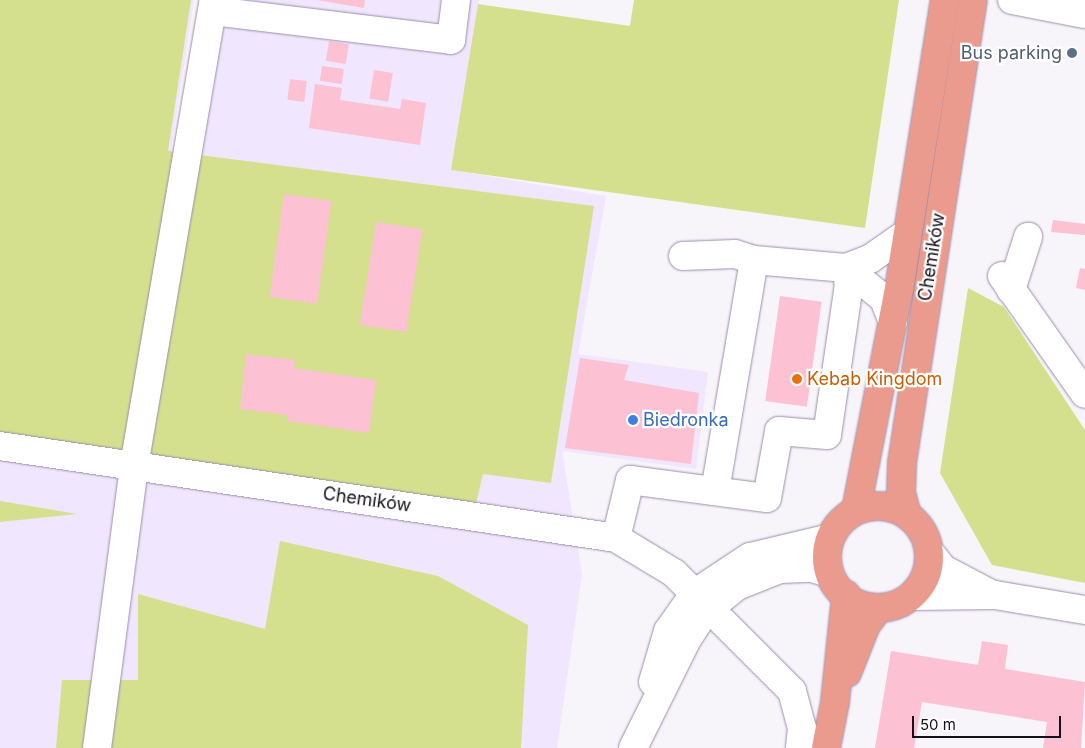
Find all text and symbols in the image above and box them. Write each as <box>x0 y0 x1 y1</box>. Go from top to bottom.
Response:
place label: Bus parking <box>961 42 1062 64</box>
marker: Bus parking <box>1066 47 1078 59</box>
street label: Chemików <box>914 211 950 303</box>
place label: Kebab Kingdom <box>807 368 942 390</box>
marker: Kebab Kingdom <box>791 373 803 385</box>
place label: Biedronka <box>643 409 729 431</box>
marker: Biedronka <box>627 414 639 426</box>
street label: Chemików <box>321 483 413 517</box>
scale bar <box>915 706 1064 738</box>
text: 50 m <box>920 715 956 734</box>

